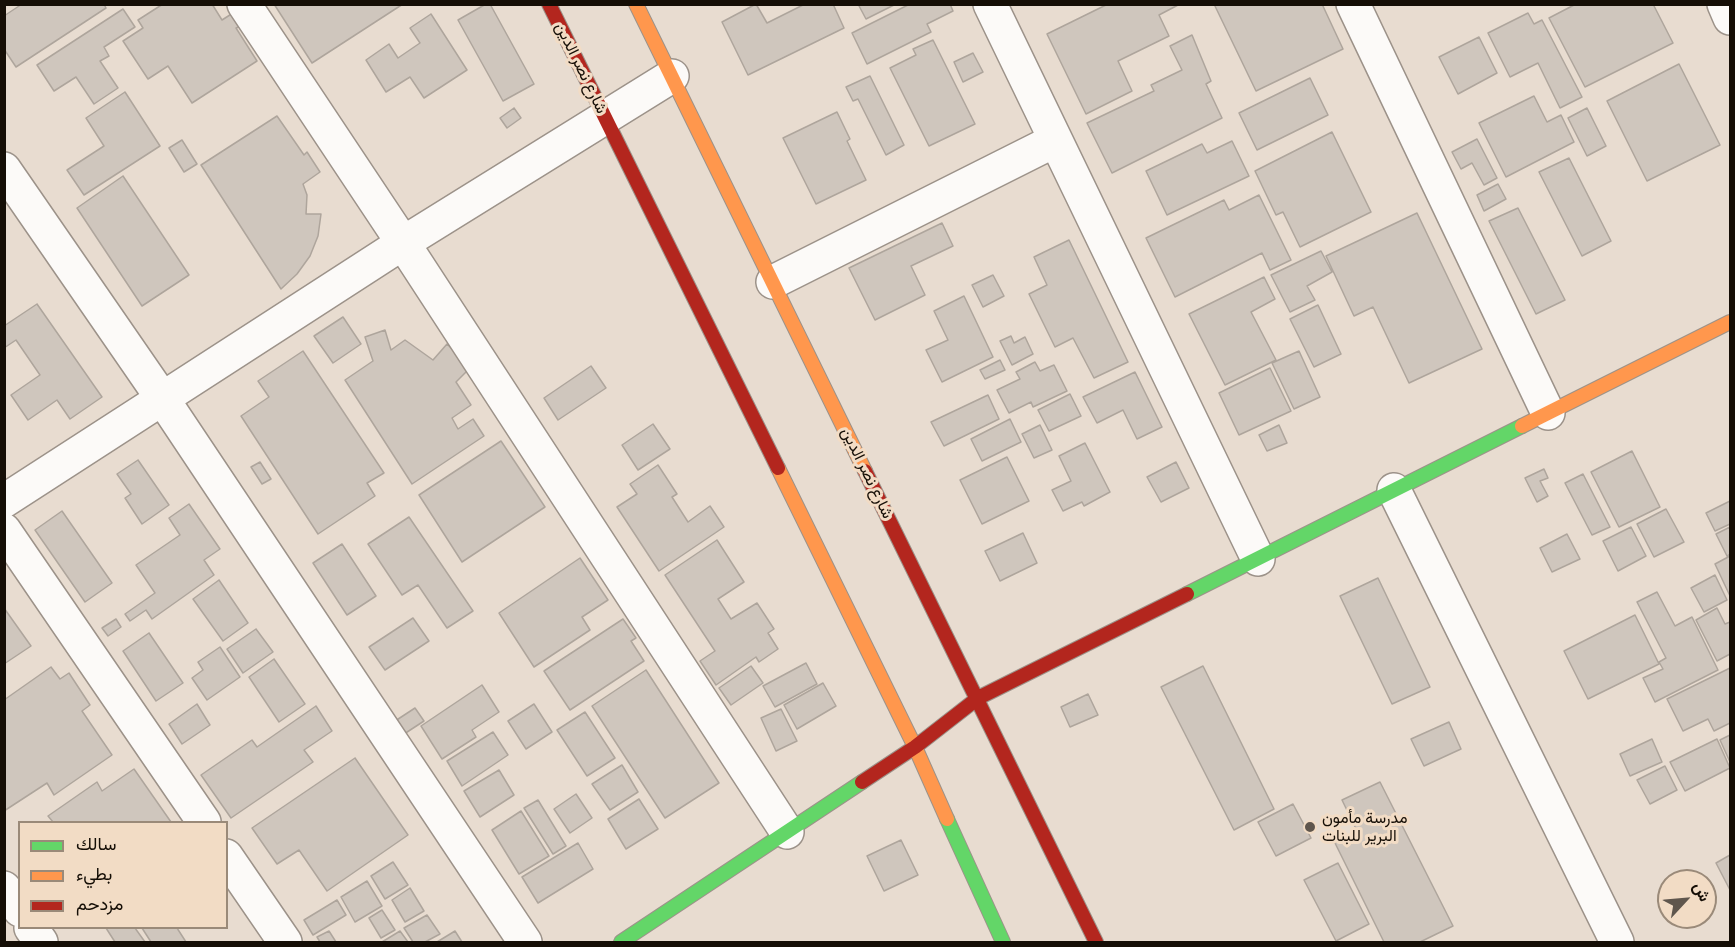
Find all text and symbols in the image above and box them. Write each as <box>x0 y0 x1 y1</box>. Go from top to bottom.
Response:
street label: شارع نصر الدين <box>551 19 611 117</box>
street label: شارع نصر الدين <box>837 424 897 522</box>
place label: مدرسة مأمون البرير للبنات <box>1322 808 1407 846</box>
marker: مدرسة مأمون البرير للبنات <box>1303 820 1317 834</box>
legend <box>18 821 228 929</box>
text: سالك <box>76 833 116 854</box>
text: بطيء <box>76 863 112 884</box>
north arrow <box>1657 869 1717 929</box>
text: ش <box>1689 879 1715 905</box>
text: مزدحم <box>76 893 123 914</box>

